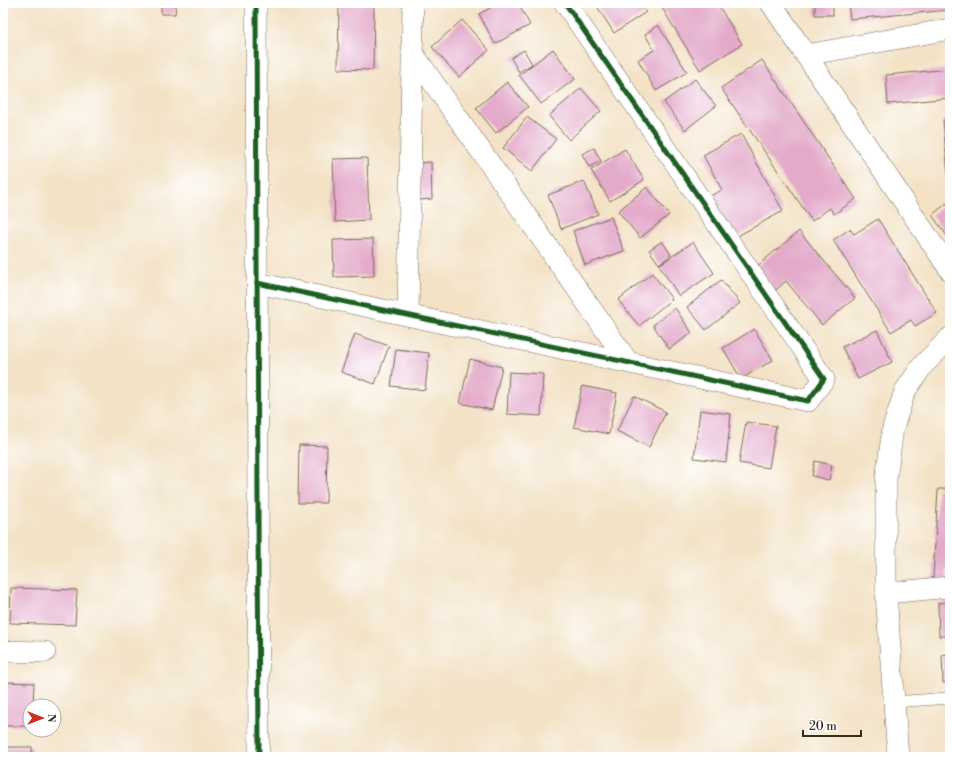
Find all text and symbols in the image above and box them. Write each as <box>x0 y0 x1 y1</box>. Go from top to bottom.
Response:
north arrow <box>22 698 62 738</box>
scale bar <box>803 712 861 738</box>
text: N <box>44 714 58 723</box>
text: 20 m <box>809 719 837 734</box>

